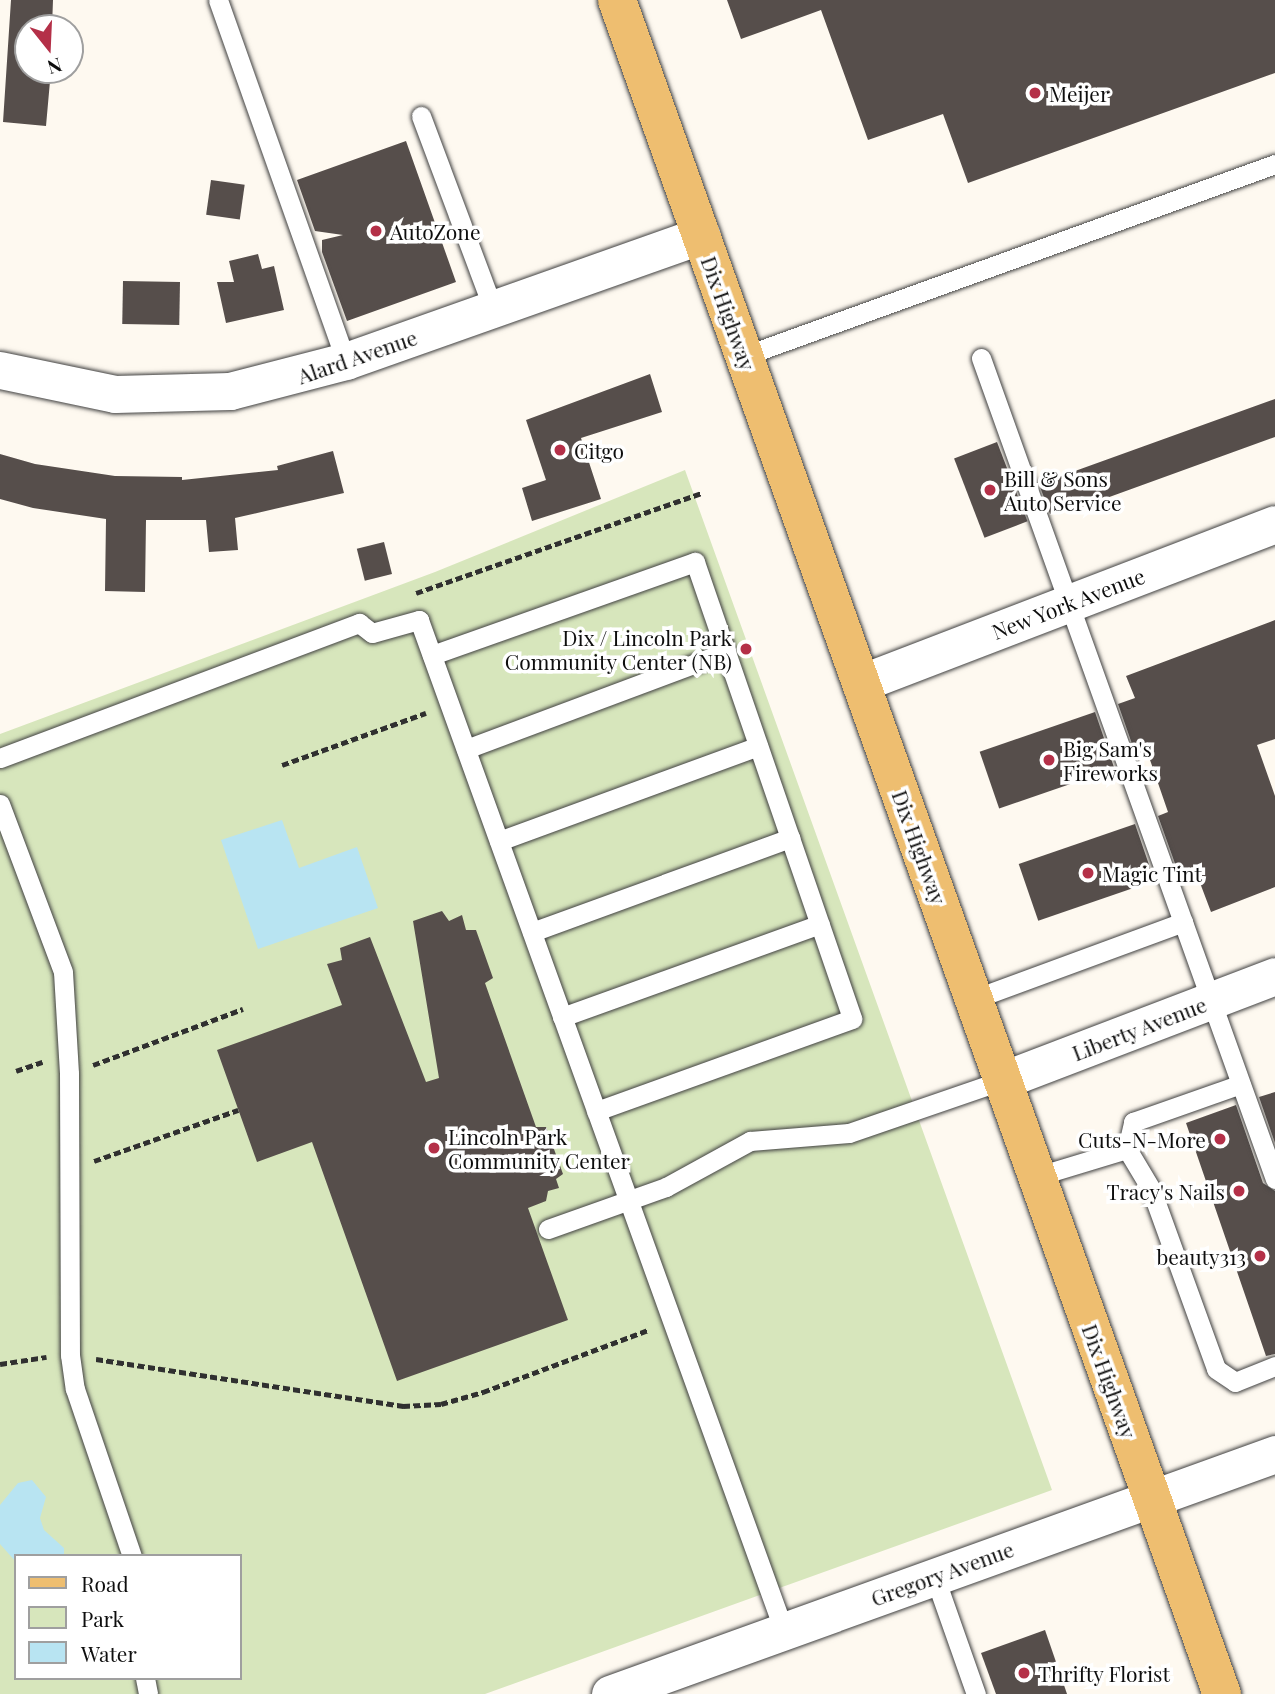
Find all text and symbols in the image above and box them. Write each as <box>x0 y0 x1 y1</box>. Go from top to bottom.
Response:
north arrow <box>14 14 84 84</box>
text: N <box>44 53 65 82</box>
place label: Meijer <box>1049 80 1109 106</box>
marker: Meijer <box>1027 85 1043 101</box>
place label: AutoZone <box>390 218 481 244</box>
marker: AutoZone <box>368 223 384 239</box>
street label: Dix Highway <box>697 252 761 374</box>
street label: Alard Avenue <box>294 324 420 388</box>
place label: Citgo <box>574 437 624 463</box>
marker: Citgo <box>552 442 568 458</box>
place label: Bill & Sons Auto Service <box>1004 465 1122 515</box>
marker: Bill & Sons Auto Service <box>982 482 998 498</box>
street label: New York Avenue <box>987 562 1149 644</box>
place label: Dix / Lincoln Park Community Center (NB) <box>504 624 732 674</box>
marker: Dix / Lincoln Park Community Center (NB) <box>738 641 754 657</box>
place label: Big Sam's Fireworks <box>1063 735 1158 785</box>
marker: Big Sam's Fireworks <box>1041 752 1057 768</box>
street label: Dix Highway <box>888 786 952 908</box>
place label: Magic Tint <box>1102 860 1202 886</box>
marker: Magic Tint <box>1080 865 1096 881</box>
street label: Liberty Avenue <box>1068 991 1210 1065</box>
place label: Lincoln Park Community Center <box>448 1123 630 1173</box>
place label: Cuts-N-More <box>1078 1126 1206 1152</box>
marker: Cuts-N-More <box>1212 1131 1228 1147</box>
marker: Lincoln Park Community Center <box>426 1140 442 1156</box>
place label: Tracy's Nails <box>1106 1178 1225 1204</box>
marker: Tracy's Nails <box>1231 1183 1247 1199</box>
place label: beauty313 <box>1157 1243 1246 1269</box>
marker: beauty313 <box>1252 1248 1268 1264</box>
street label: Dix Highway <box>1078 1320 1142 1442</box>
street label: Gregory Avenue <box>867 1535 1017 1611</box>
legend <box>14 1554 242 1680</box>
text: Road <box>81 1569 129 1597</box>
text: Park <box>81 1604 124 1632</box>
text: Water <box>81 1639 137 1667</box>
place label: Thrifty Florist <box>1038 1660 1170 1686</box>
marker: Thrifty Florist <box>1016 1665 1032 1681</box>

